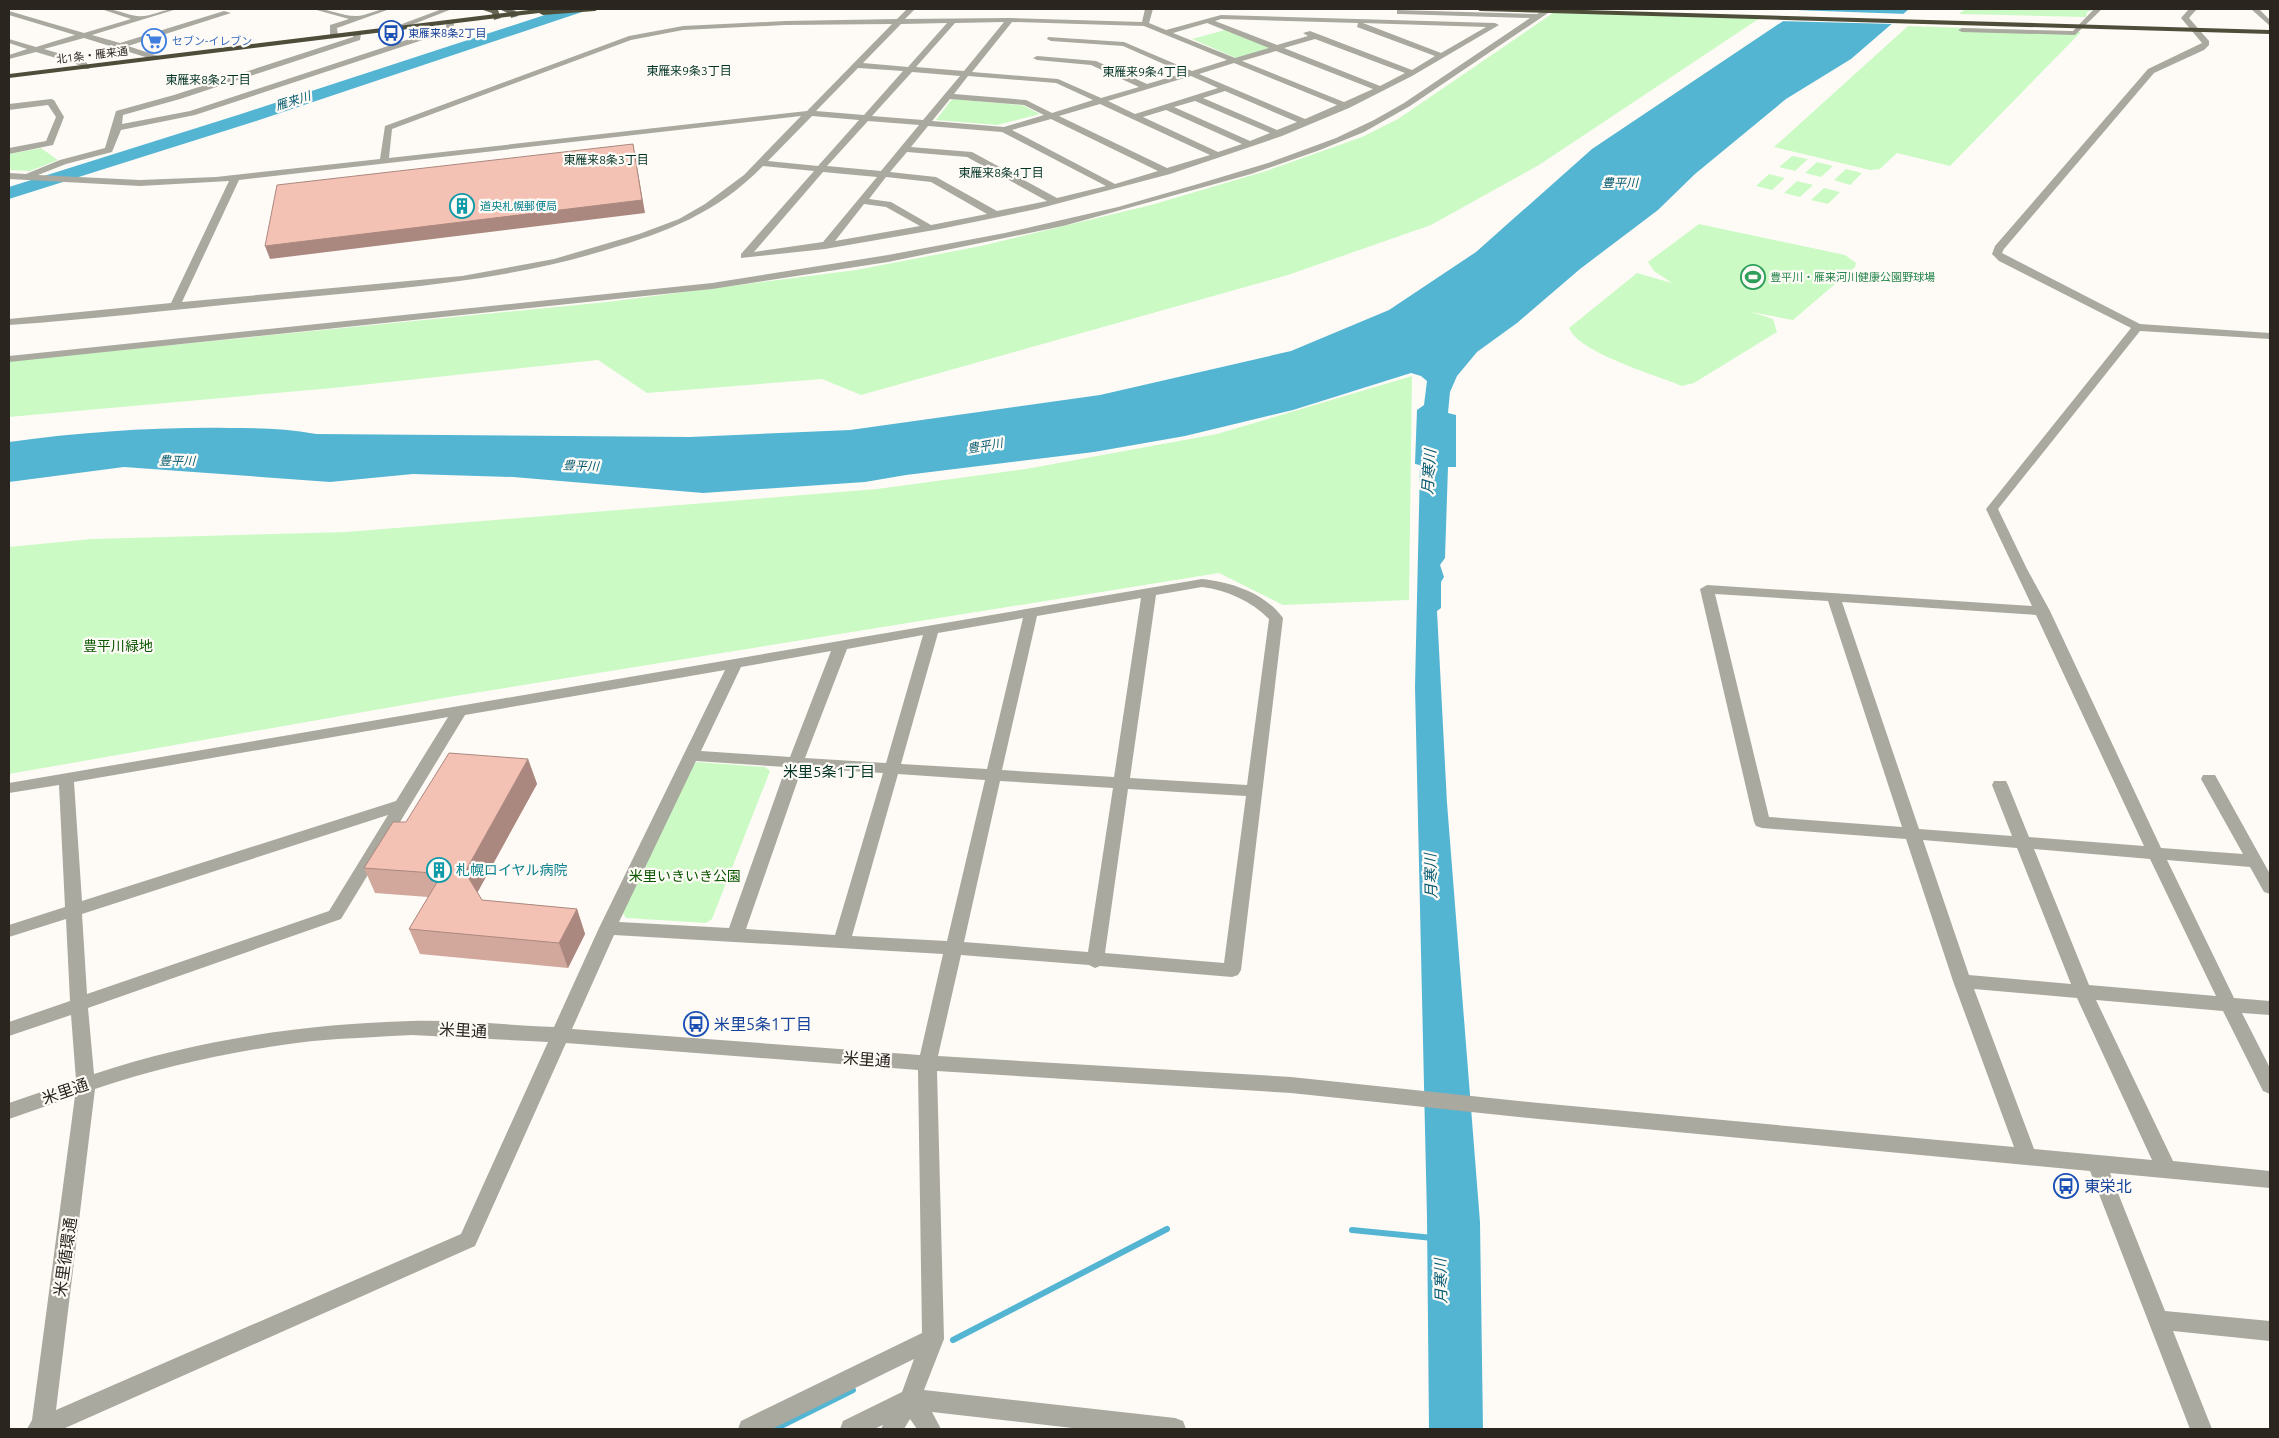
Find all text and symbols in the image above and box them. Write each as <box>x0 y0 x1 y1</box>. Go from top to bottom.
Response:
bus stop icon: 東雁来8条2丁目 <box>378 20 404 46</box>
place label: 東雁来8条2丁目 <box>408 27 486 39</box>
supermarket icon: セブン-イレブン <box>141 28 167 54</box>
place label: セブン-イレブン <box>172 35 252 47</box>
street label: 北1条・雁来通 <box>55 45 129 65</box>
district label: 東雁来9条3丁目 <box>646 64 732 77</box>
district label: 東雁来9条4丁目 <box>1102 65 1188 78</box>
district label: 東雁来8条2丁目 <box>165 73 251 86</box>
water label: 雁来川 <box>274 88 314 112</box>
district label: 東雁来8条3丁目 <box>563 153 649 166</box>
district label: 東雁来8条4丁目 <box>958 166 1044 179</box>
water label: 豊平川 <box>1602 176 1640 189</box>
building icon: 道央札幌郵便局 <box>449 193 475 219</box>
place label: 道央札幌郵便局 <box>480 200 557 212</box>
sports icon: 豊平川・雁来河川健康公園野球場 <box>1740 264 1766 290</box>
place label: 豊平川・雁来河川健康公園野球場 <box>1770 271 1935 283</box>
water label: 豊平川 <box>966 436 1006 455</box>
water label: 月寒川 <box>1418 447 1439 495</box>
water label: 豊平川 <box>159 454 197 467</box>
water label: 豊平川 <box>563 458 601 473</box>
park label: 豊平川緑地 <box>83 638 153 654</box>
district label: 米里5条1丁目 <box>783 763 875 780</box>
water label: 月寒川 <box>1422 851 1439 899</box>
building icon: 札幌ロイヤル病院 <box>426 857 452 883</box>
place label: 札幌ロイヤル病院 <box>456 862 568 878</box>
park label: 米里いきいき公園 <box>629 868 741 884</box>
bus stop icon: 米里5条1丁目 <box>683 1011 709 1037</box>
place label: 米里5条1丁目 <box>714 1015 812 1033</box>
street label: 米里通 <box>439 1020 487 1040</box>
street label: 米里通 <box>842 1048 892 1070</box>
street label: 米里通 <box>39 1075 91 1107</box>
bus stop icon: 東栄北 <box>2053 1173 2079 1199</box>
place label: 東栄北 <box>2084 1177 2132 1195</box>
street label: 米里循環通 <box>51 1216 79 1298</box>
water label: 月寒川 <box>1432 1256 1449 1304</box>

